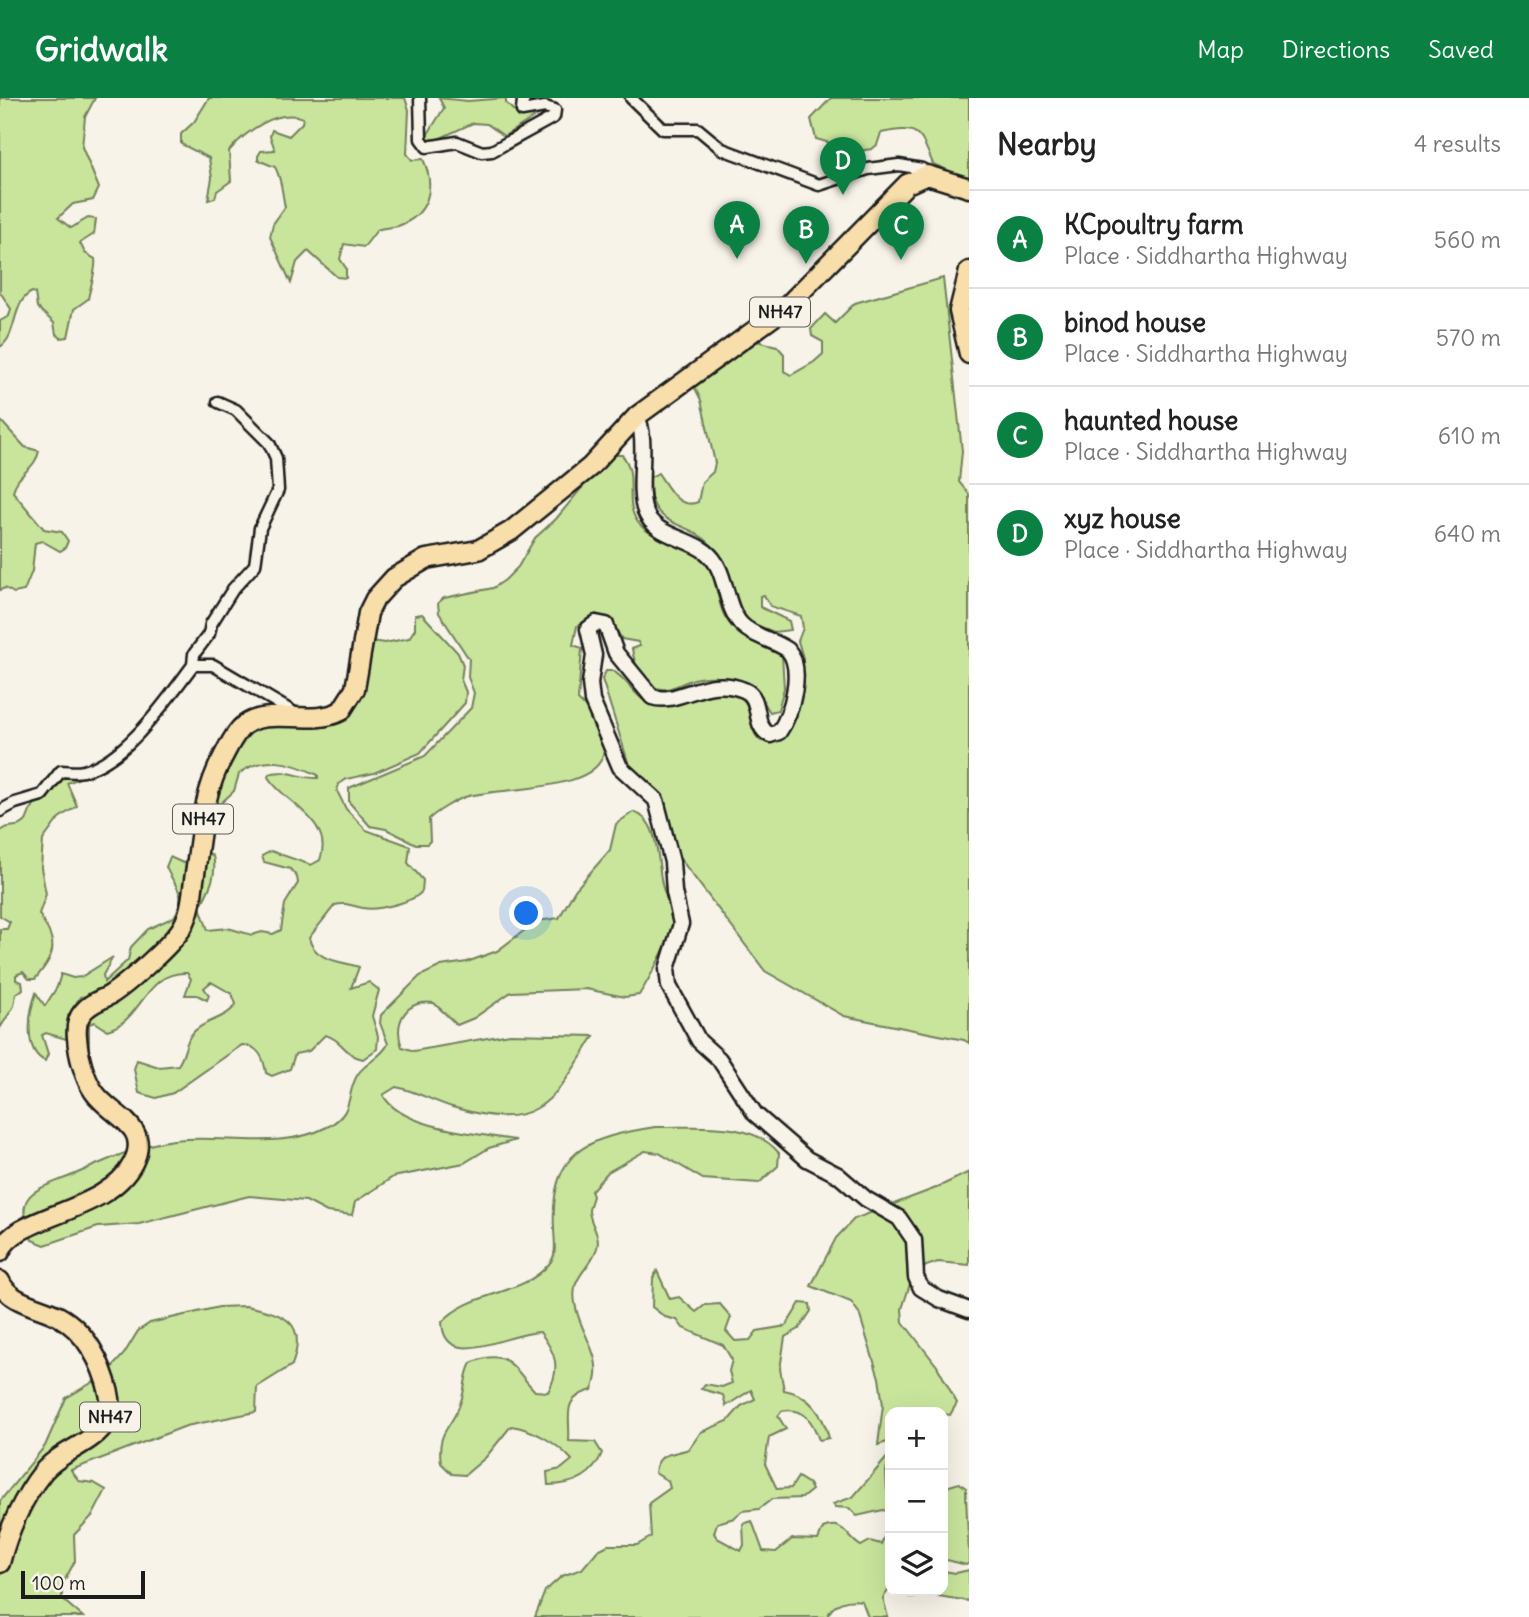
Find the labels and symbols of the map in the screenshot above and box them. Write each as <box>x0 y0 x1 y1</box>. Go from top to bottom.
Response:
pin: D <box>820 137 866 195</box>
pin: A <box>714 201 760 259</box>
pin: C <box>878 202 924 260</box>
pin: B <box>783 206 829 264</box>
road number: NH47 <box>750 298 810 327</box>
road number: NH47 <box>173 804 233 834</box>
your location <box>509 896 543 930</box>
road number: NH47 <box>80 1402 140 1432</box>
scale bar <box>21 1568 145 1600</box>

